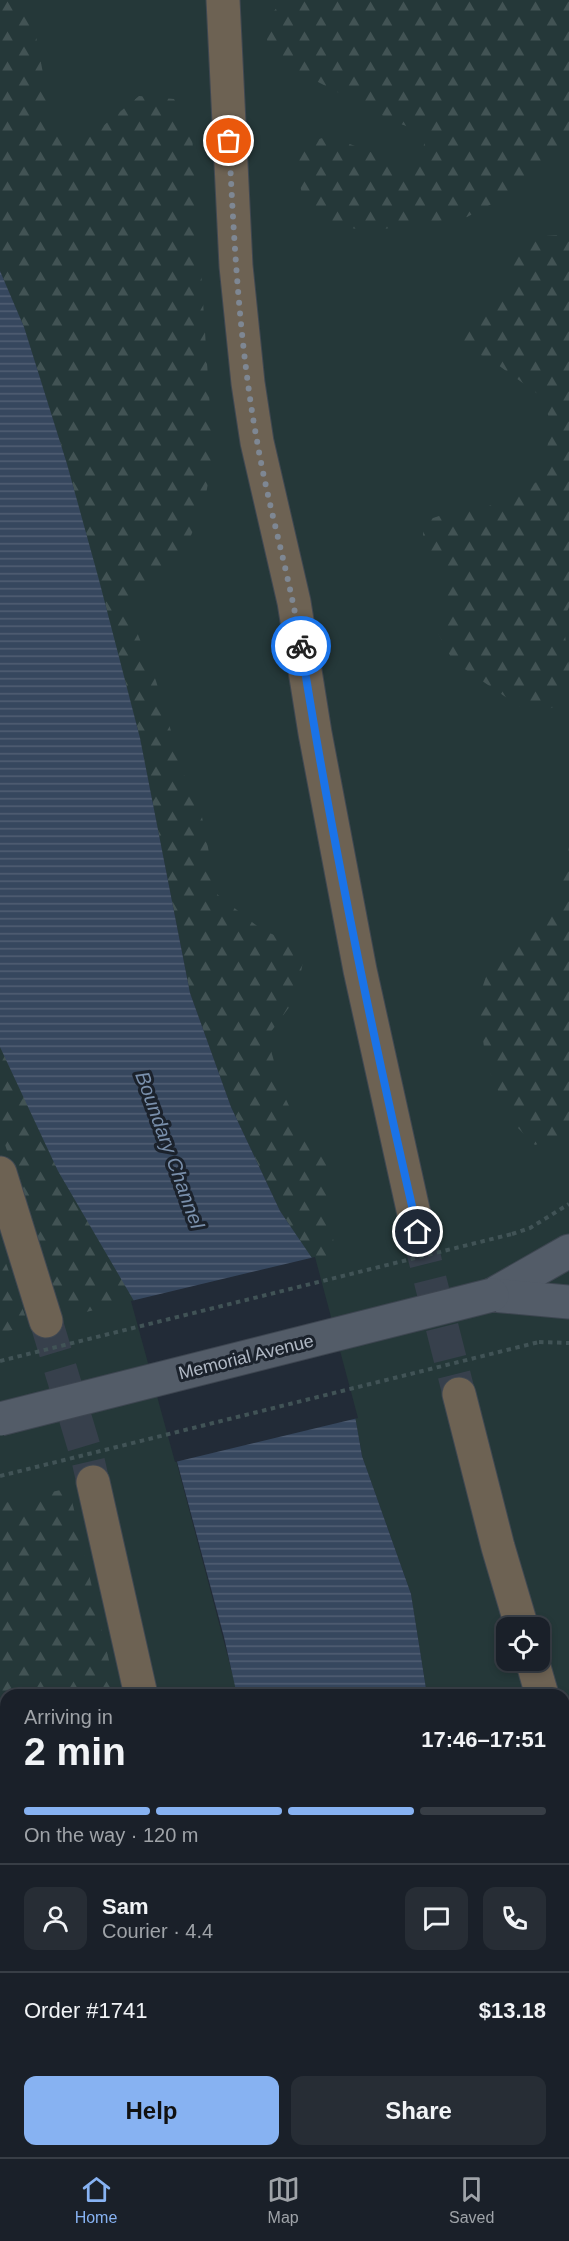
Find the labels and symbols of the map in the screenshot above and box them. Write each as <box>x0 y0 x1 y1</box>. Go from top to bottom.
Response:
pin <box>203 115 254 166</box>
courier <box>271 616 331 676</box>
water label: Boundary Channel <box>131 1068 209 1232</box>
pin <box>392 1206 443 1257</box>
street label: Memorial Avenue <box>176 1331 316 1383</box>

